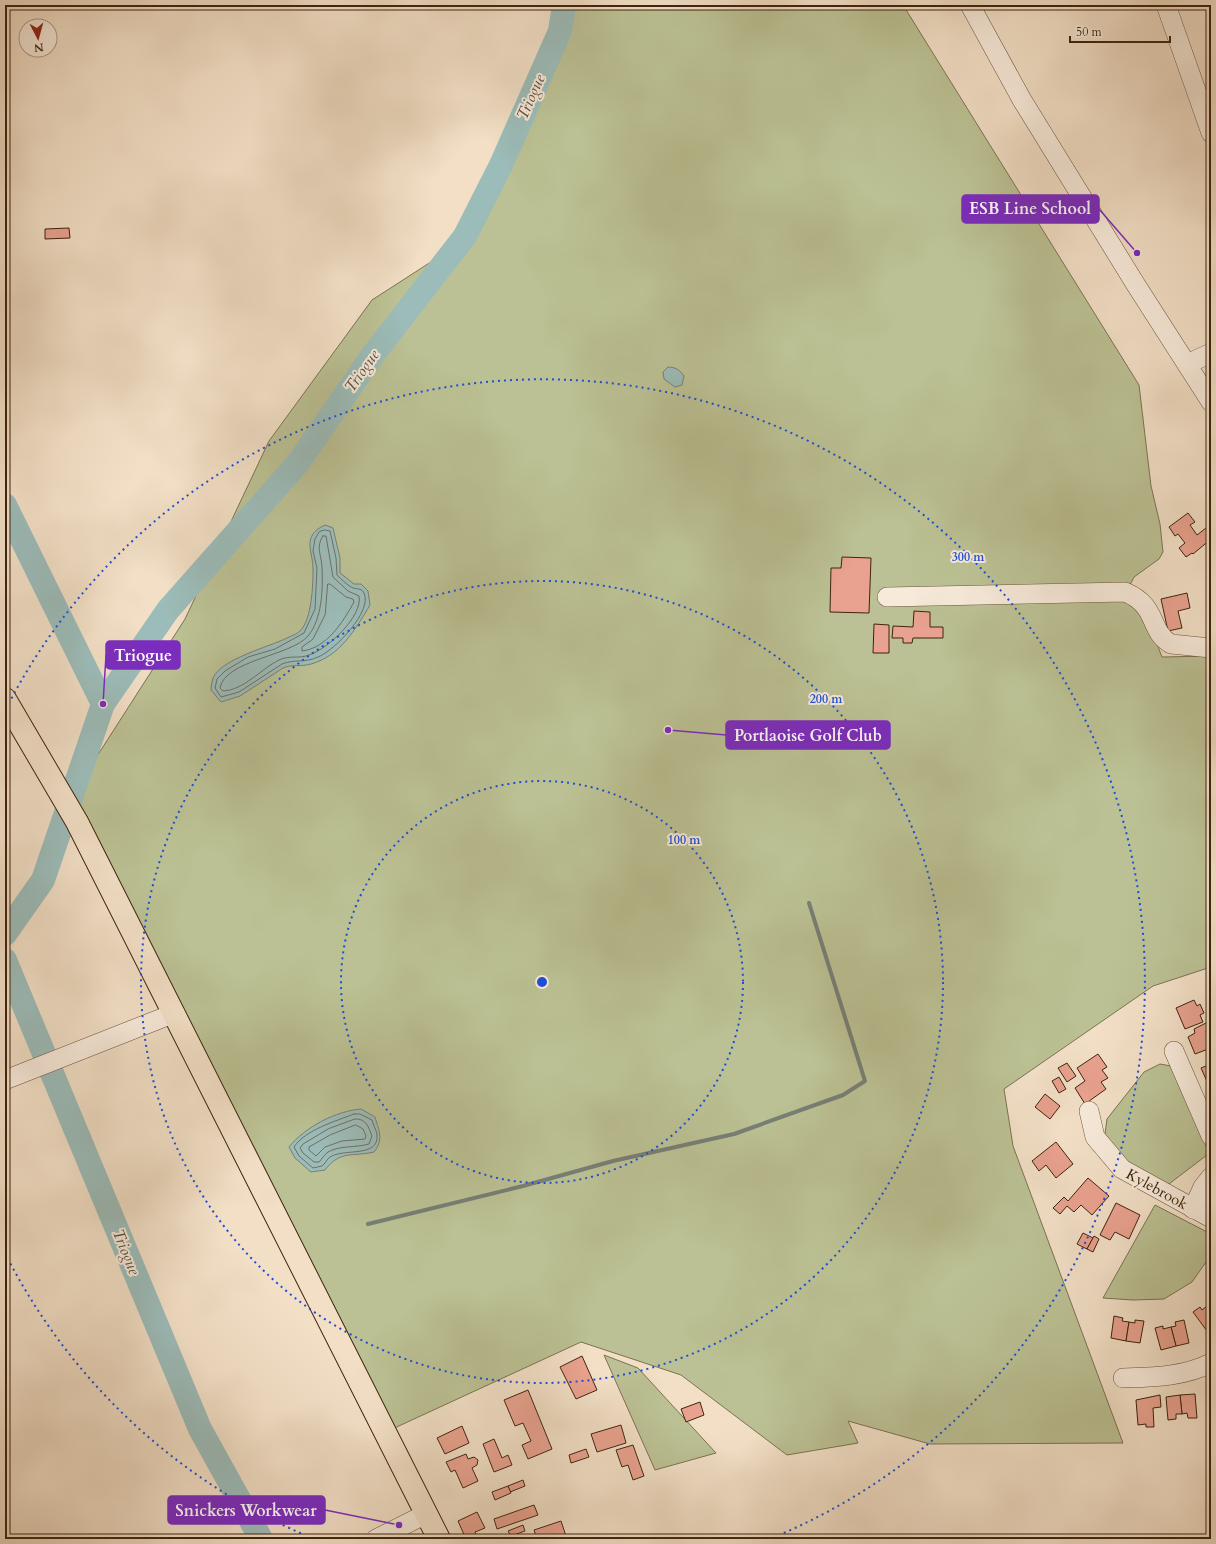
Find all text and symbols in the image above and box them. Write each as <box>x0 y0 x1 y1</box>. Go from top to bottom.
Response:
north arrow <box>18 18 58 58</box>
scale bar <box>1070 18 1170 44</box>
text: 50 m <box>1076 24 1103 40</box>
text: N <box>33 39 45 55</box>
water label: Triogue <box>511 70 551 123</box>
callout: ESB Line School <box>962 195 1099 223</box>
text: ESB Line School <box>969 198 1091 220</box>
water label: Triogue <box>339 345 385 397</box>
text: 300 m <box>952 549 985 565</box>
callout: Triogue <box>106 641 180 669</box>
text: Triogue <box>114 645 172 667</box>
text: 200 m <box>810 691 843 707</box>
callout: Portlaoise Golf Club <box>726 721 890 749</box>
text: Portlaoise Golf Club <box>734 725 882 747</box>
text: 100 m <box>668 832 701 848</box>
centre of rings <box>535 975 549 989</box>
street label: Kylebrook <box>1123 1164 1191 1214</box>
water label: Triogue <box>107 1226 145 1279</box>
callout: Snickers Workwear <box>168 1496 325 1524</box>
text: Snickers Workwear <box>175 1500 317 1522</box>

